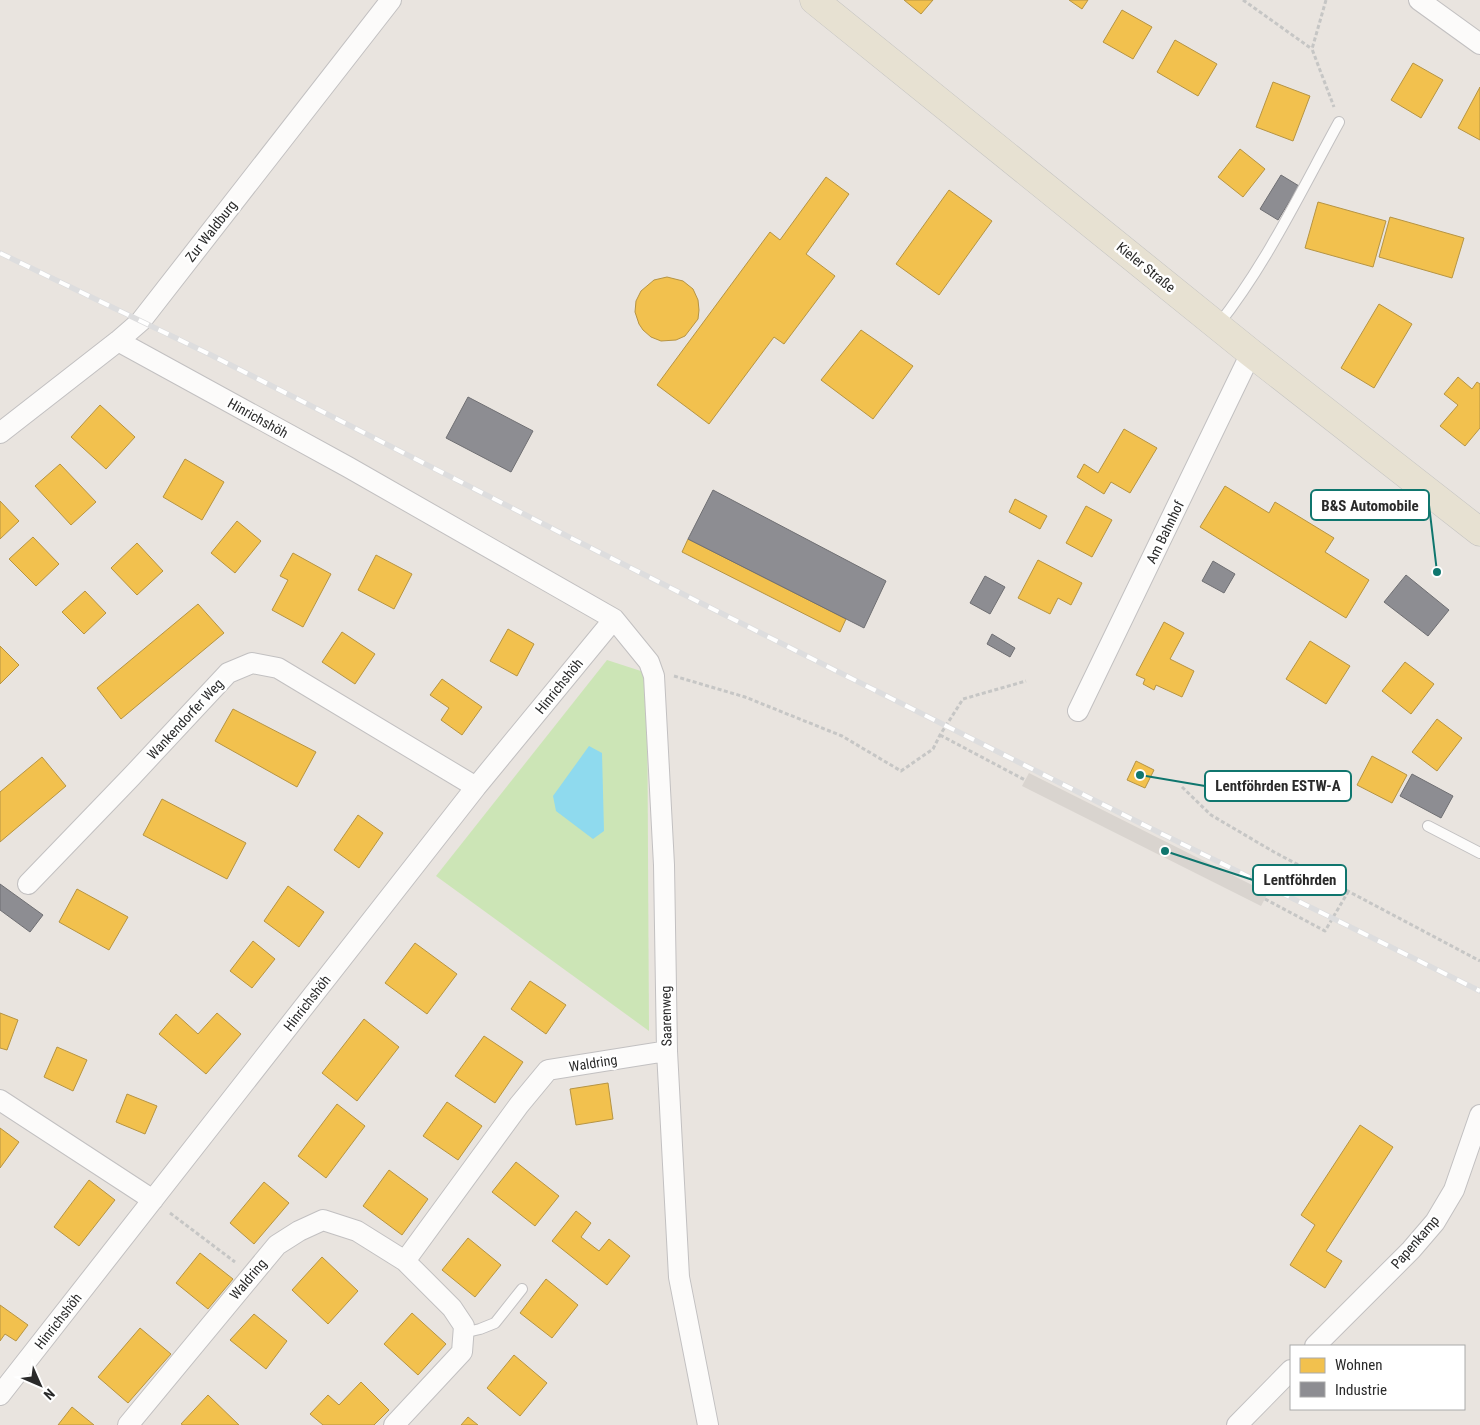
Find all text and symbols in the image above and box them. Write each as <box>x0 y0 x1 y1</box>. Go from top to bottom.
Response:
street label: Zur Waldburg <box>182 197 240 265</box>
street label: Kieler Straße <box>1114 239 1179 296</box>
street label: Hinrichshöh <box>225 395 291 441</box>
callout: B&S Automobile <box>1311 490 1429 520</box>
street label: Am Bahnhof <box>1143 497 1187 566</box>
text: B&S Automobile <box>1321 497 1419 515</box>
street label: Hinrichshöh <box>532 655 586 717</box>
street label: Wankendorfer Weg <box>144 676 226 762</box>
callout: Lentföhrden ESTW-A <box>1205 771 1351 801</box>
text: Lentföhrden ESTW-A <box>1215 777 1341 795</box>
callout: Lentföhrden <box>1253 865 1346 895</box>
text: Lentföhrden <box>1264 871 1336 889</box>
street label: Hinrichshöh <box>280 972 334 1034</box>
street label: Saarenweg <box>657 986 675 1046</box>
street label: Waldring <box>568 1051 618 1075</box>
street label: Papenkamp <box>1388 1212 1442 1272</box>
street label: Waldring <box>226 1255 270 1303</box>
street label: Hinrichshöh <box>31 1290 85 1352</box>
legend <box>1290 1345 1465 1410</box>
text: Wohnen <box>1335 1356 1383 1374</box>
north arrow <box>15 1360 65 1410</box>
text: Industrie <box>1335 1381 1387 1399</box>
text: N <box>41 1386 58 1403</box>

